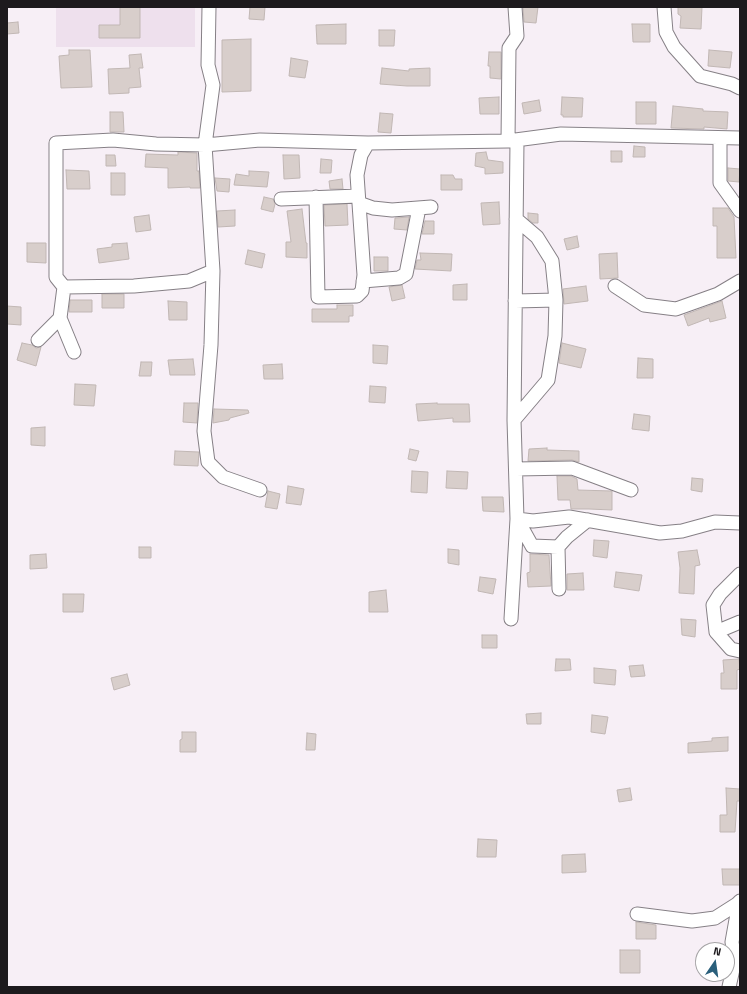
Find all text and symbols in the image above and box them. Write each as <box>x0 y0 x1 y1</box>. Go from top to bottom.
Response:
north arrow <box>695 942 735 982</box>
text: N <box>712 943 723 960</box>

